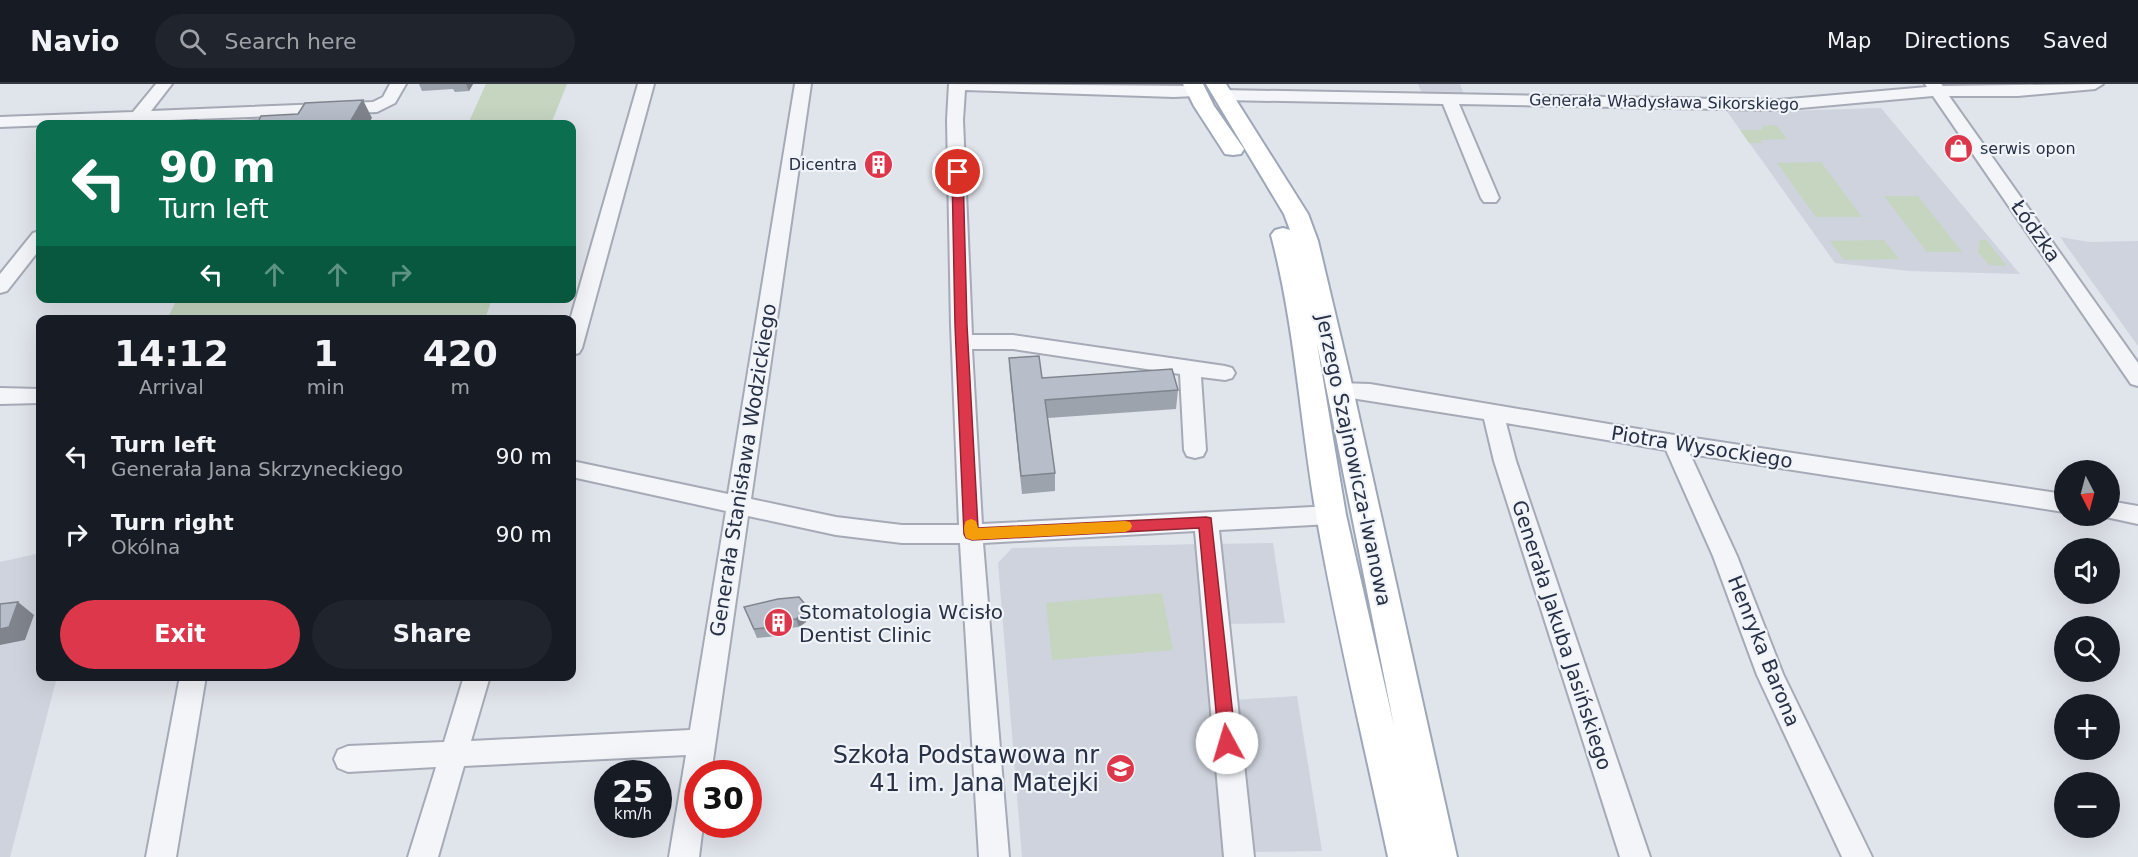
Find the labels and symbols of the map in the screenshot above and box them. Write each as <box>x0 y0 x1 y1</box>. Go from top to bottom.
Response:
street label: Generała Władysława Sikorskiego <box>1529 90 1799 114</box>
shop icon: serwis opon <box>1943 132 1975 164</box>
place label: serwis opon <box>1980 139 2076 158</box>
pin <box>932 146 983 197</box>
building icon: Dicentra <box>862 148 894 180</box>
place label: Dicentra <box>789 155 857 174</box>
street label: Łódzka <box>2005 195 2066 267</box>
street label: Generała Stanisława Wodzickiego <box>705 302 781 638</box>
street label: Jerzego Szajnowicza-Iwanowa <box>1311 310 1397 608</box>
street label: Piotra Wysockiego <box>1610 421 1794 473</box>
north arrow <box>2054 460 2120 526</box>
street label: Generała Jakuba Jasińskiego <box>1507 497 1617 773</box>
street label: Henryka Barona <box>1723 572 1805 730</box>
place label: Stomatologia Wcisło Dentist Clinic <box>799 600 1003 647</box>
building icon: Stomatologia Wcisło Dentist Clinic <box>762 607 794 639</box>
position arrow <box>1195 711 1259 775</box>
place label: Szkoła Podstawowa nr 41 im. Jana Matejki <box>833 741 1099 797</box>
school or university icon: Szkoła Podstawowa nr 41 im. Jana Matejki <box>1104 753 1136 785</box>
speed limit sign: 30 <box>684 760 762 838</box>

